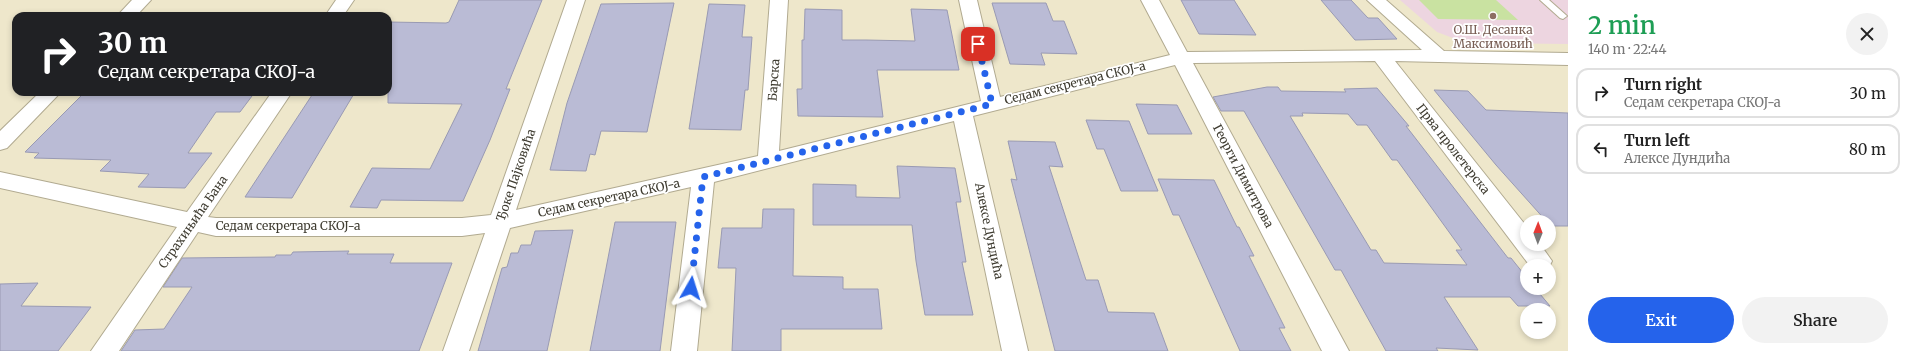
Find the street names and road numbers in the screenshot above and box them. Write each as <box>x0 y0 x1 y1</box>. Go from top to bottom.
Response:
street label: Барска <box>765 58 783 102</box>
street label: Седам секретара СКОЈ-а <box>1003 58 1147 107</box>
street label: Прва пролетерска <box>1413 101 1494 197</box>
street label: Георги Димитрова <box>1210 121 1277 231</box>
street label: Ђоке Пајковића <box>493 126 539 223</box>
street label: Страхињића Бана <box>155 172 231 271</box>
street label: Седам секретара СКОЈ-а <box>537 175 682 220</box>
street label: Алексе Дундића <box>972 180 1007 281</box>
street label: Седам секретара СКОЈ-а <box>216 218 361 233</box>

